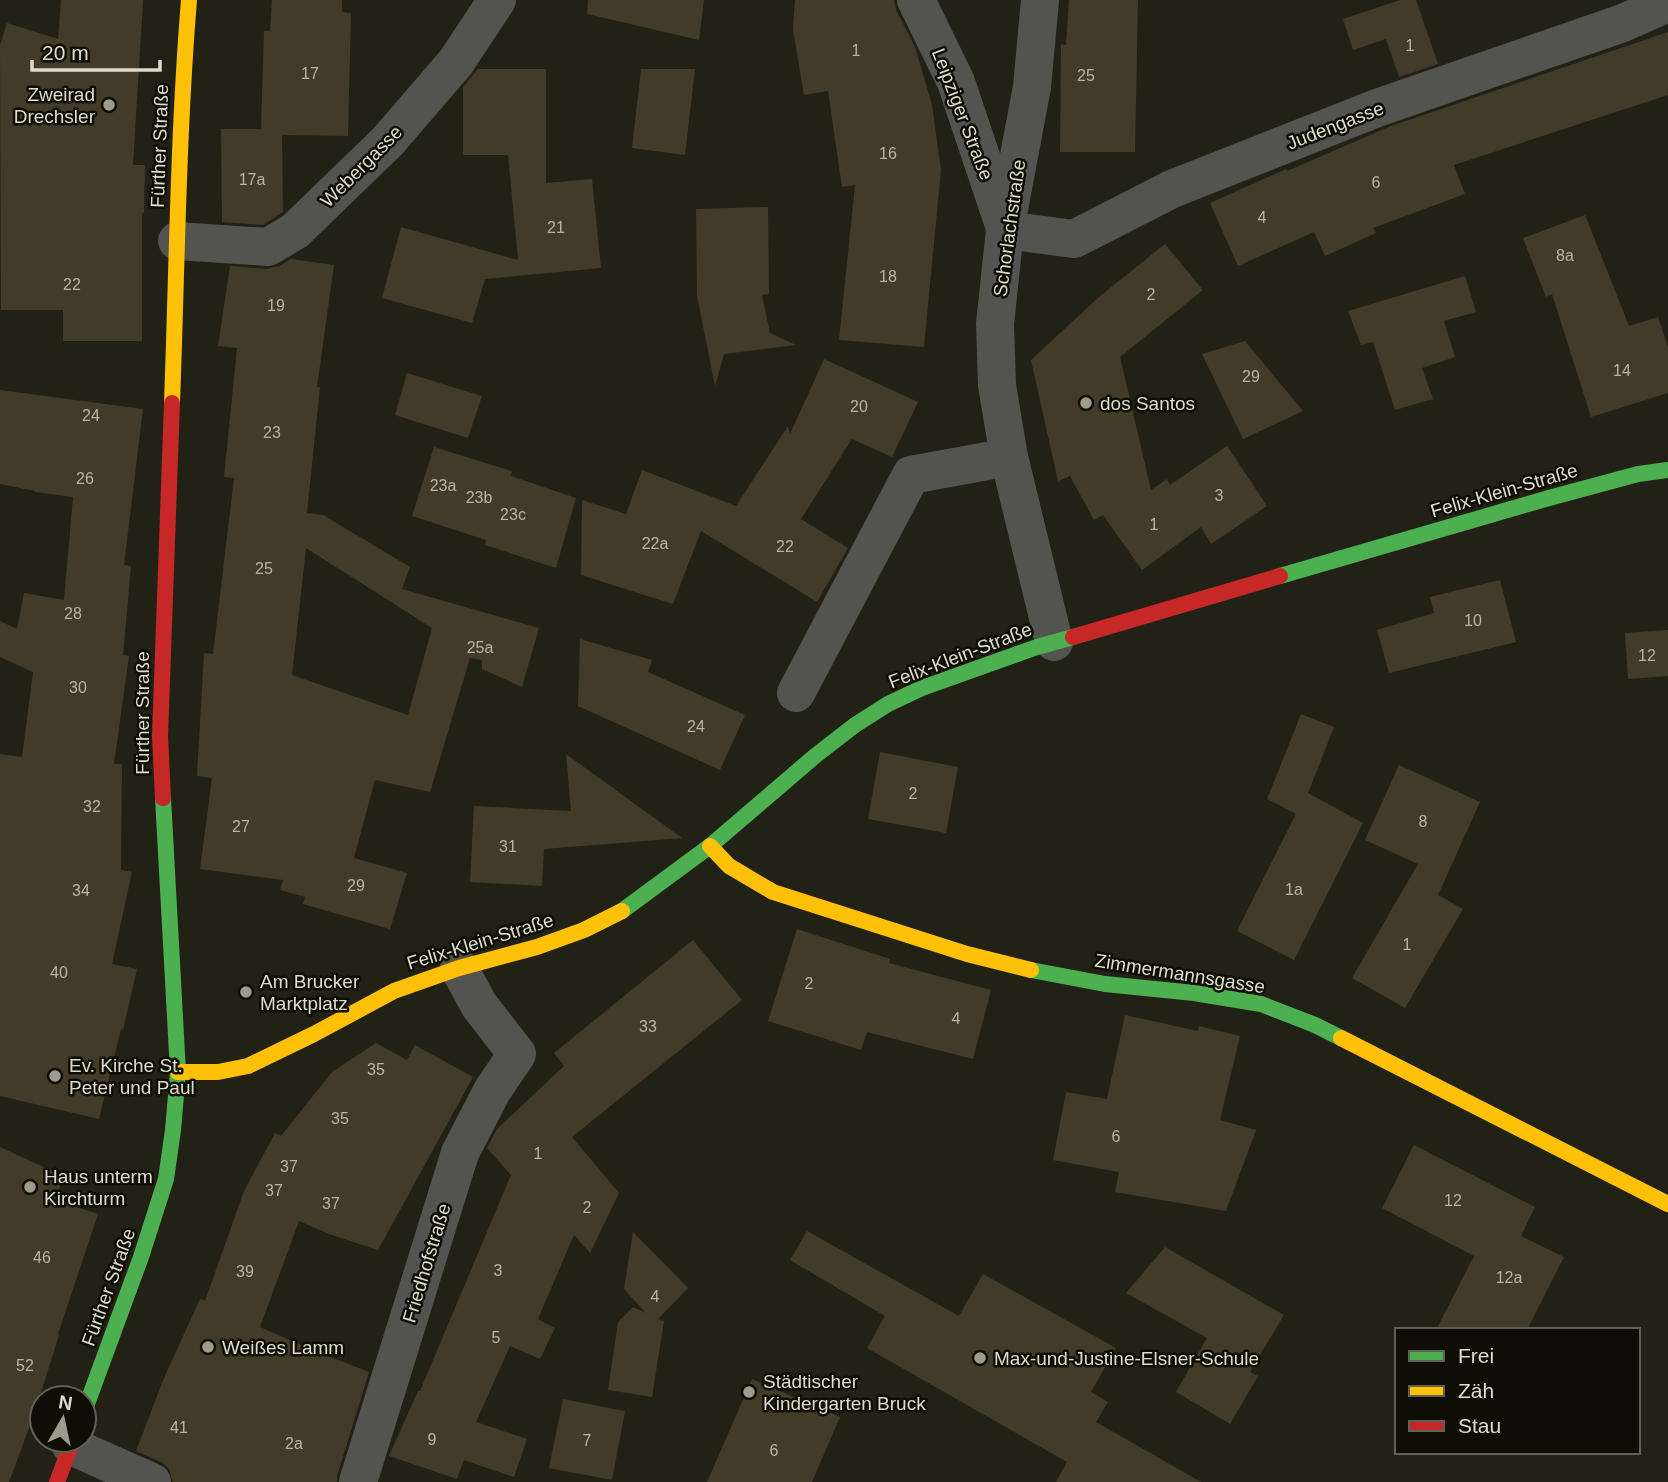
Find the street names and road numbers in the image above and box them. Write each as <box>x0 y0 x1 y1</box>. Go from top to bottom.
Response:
street label: Leipziger Straße <box>928 45 997 183</box>
street label: Fürther Straße <box>147 84 172 208</box>
street label: Judengasse <box>1284 97 1387 154</box>
street label: Webergasse <box>316 121 406 211</box>
street label: Schorlachstraße <box>989 158 1030 298</box>
street label: Felix-Klein-Straße <box>1428 459 1580 522</box>
street label: Felix-Klein-Straße <box>885 618 1035 693</box>
street label: Fürther Straße <box>132 651 153 775</box>
street label: Felix-Klein-Straße <box>404 909 556 974</box>
street label: Zimmermannsgasse <box>1093 950 1267 997</box>
street label: Friedhofstraße <box>398 1201 455 1325</box>
street label: Fürther Straße <box>77 1226 139 1349</box>

